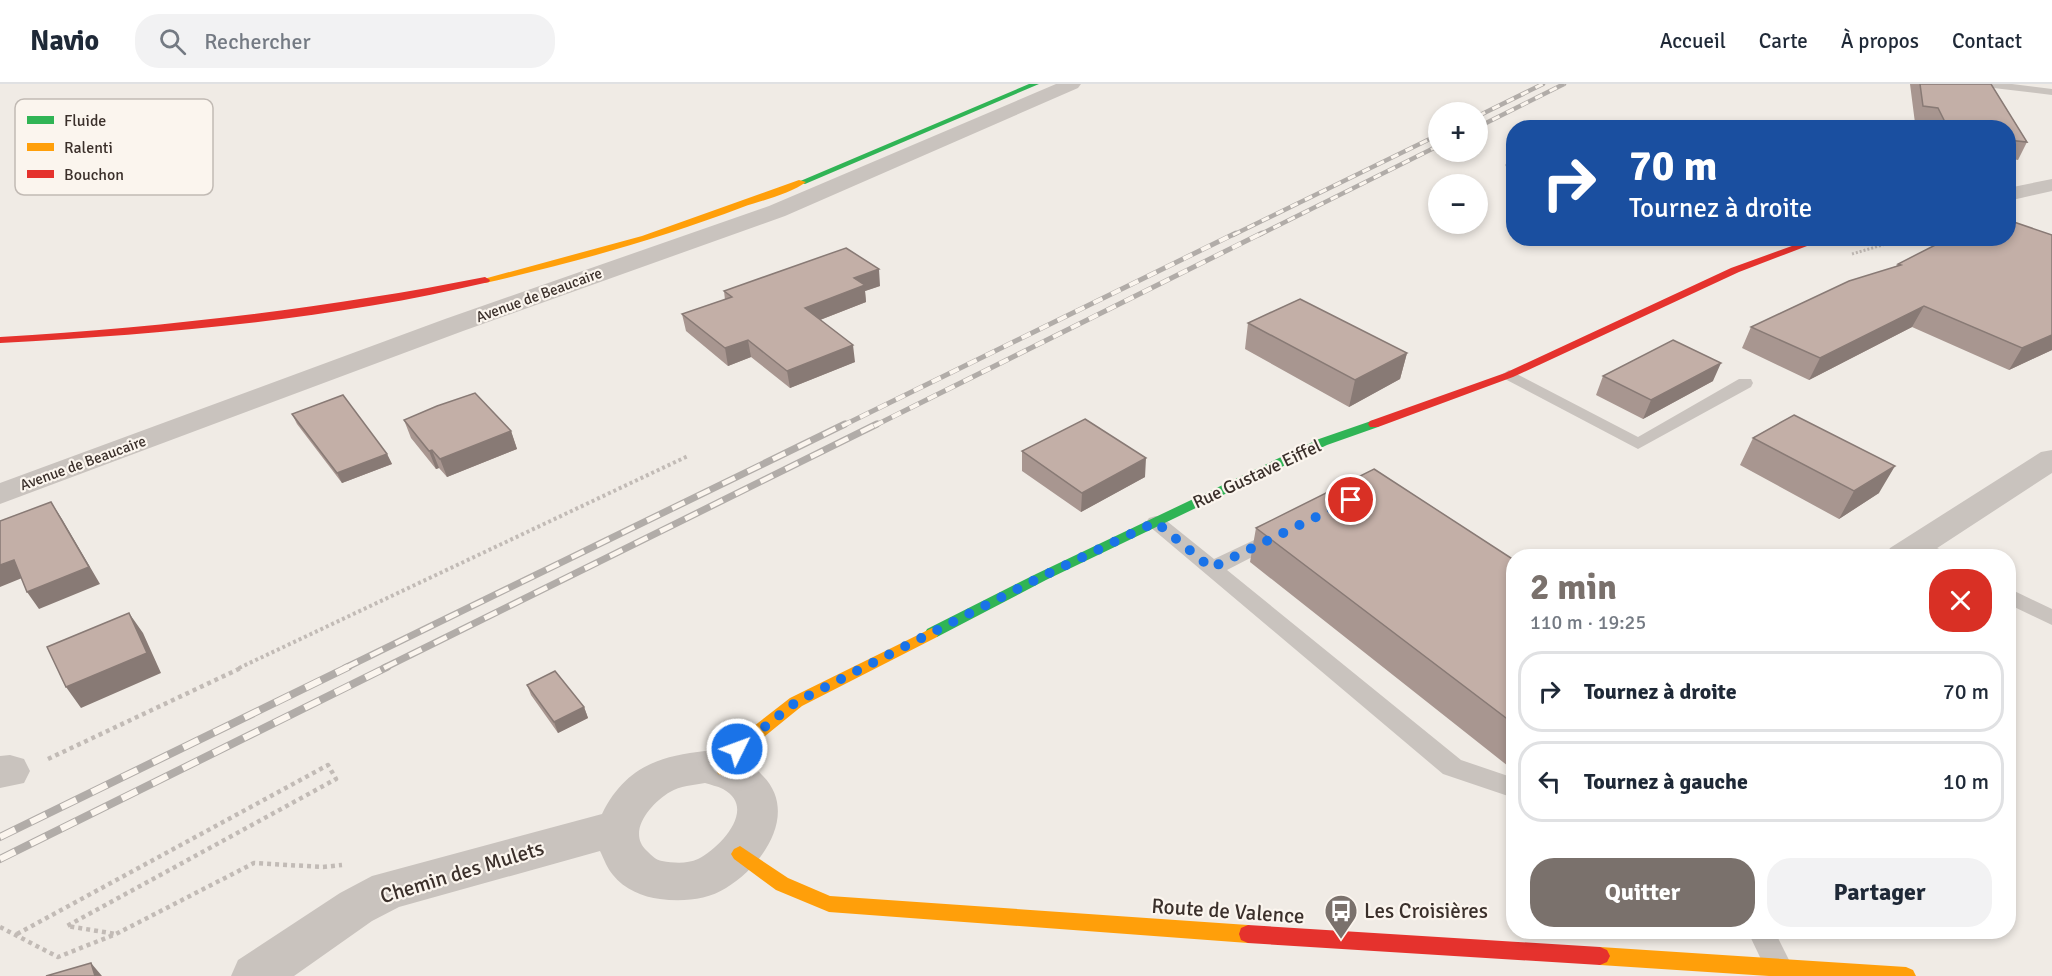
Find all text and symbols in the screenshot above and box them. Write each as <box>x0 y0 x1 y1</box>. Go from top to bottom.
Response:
search box <box>135 14 555 68</box>
text: Navio <box>30 24 99 58</box>
icon: search <box>156 25 189 58</box>
text: Rechercher <box>204 28 311 55</box>
text: Accueil <box>1660 28 1726 54</box>
text: Carte <box>1759 28 1808 54</box>
text: À propos <box>1841 28 1919 54</box>
text: Contact <box>1952 28 2022 54</box>
legend <box>15 99 213 195</box>
map controls <box>1428 102 1488 234</box>
button: + <box>1428 102 1488 162</box>
text: Fluide <box>64 111 106 131</box>
text: Ralenti <box>64 138 113 158</box>
text: 70 m <box>1629 141 1718 192</box>
icon: right <box>1530 144 1608 222</box>
text: Bouchon <box>64 165 124 185</box>
button: − <box>1428 174 1488 234</box>
text: Tournez à droite <box>1629 192 1812 225</box>
street label: Avenue de Beaucaire <box>473 264 605 326</box>
street label: Avenue de Beaucaire <box>17 432 149 494</box>
street label: Rue Gustave Eiffel <box>1189 435 1325 513</box>
pin <box>1325 474 1376 525</box>
icon: arrive <box>1334 483 1367 516</box>
text: 2 min <box>1530 565 1617 610</box>
button: close <box>1929 569 1992 632</box>
text: 110 m · 19:25 <box>1530 610 1646 635</box>
icon: right <box>1533 675 1566 708</box>
text: Tournez à droite <box>1584 678 1737 705</box>
text: 70 m <box>1943 678 1989 705</box>
position arrow <box>705 717 769 781</box>
icon: left <box>1533 765 1566 798</box>
text: Tournez à gauche <box>1584 768 1748 795</box>
text: 10 m <box>1943 768 1989 795</box>
street label: Chemin des Mulets <box>377 835 547 909</box>
button: Quitter <box>1530 858 1755 927</box>
button: Partager <box>1767 858 1992 927</box>
street label: Route de Valence <box>1151 893 1305 929</box>
bus stop icon: Les Croisières <box>1323 893 1359 940</box>
place label: Les Croisières <box>1364 898 1488 924</box>

